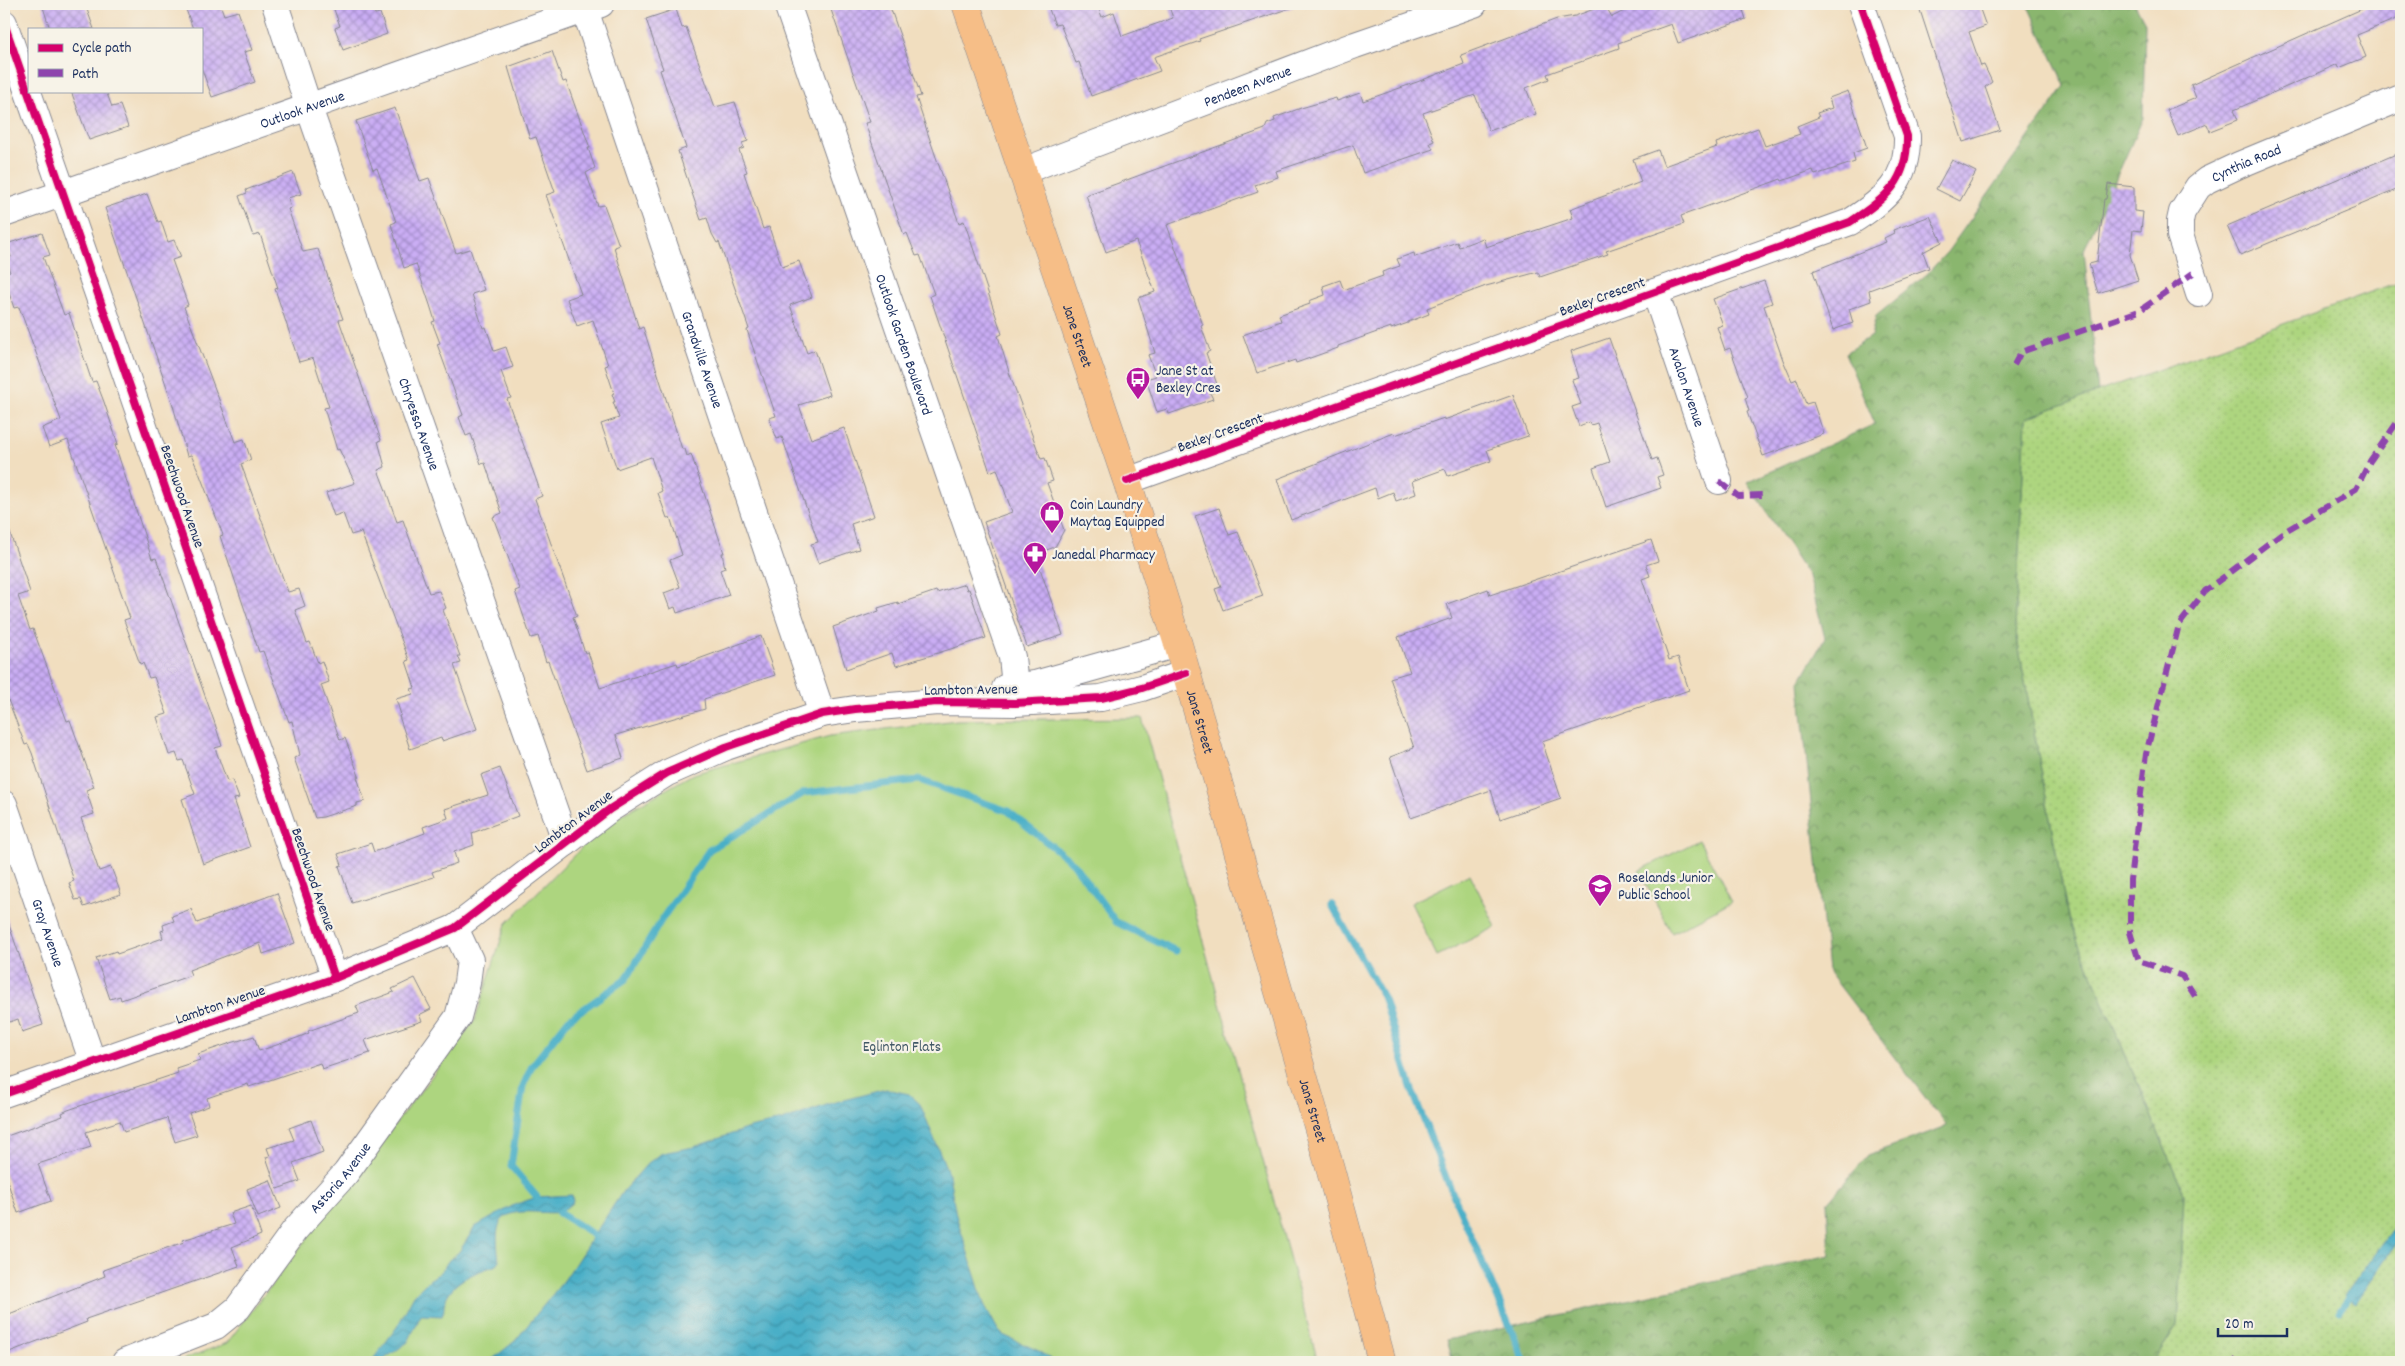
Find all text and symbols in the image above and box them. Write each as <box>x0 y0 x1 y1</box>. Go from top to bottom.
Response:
legend <box>28 28 202 92</box>
text: Cycle path <box>72 38 132 60</box>
street label: Pendeen Avenue <box>1201 61 1295 114</box>
text: Path <box>72 64 98 86</box>
street label: Outlook Avenue <box>257 86 348 136</box>
street label: Cynthia Road <box>2208 140 2285 189</box>
street label: Outlook Garden Boulevard <box>868 272 937 418</box>
street label: Bexley Crescent <box>1557 272 1649 324</box>
street label: Jane Street <box>1055 301 1097 371</box>
street label: Grandville Avenue <box>674 308 727 412</box>
street label: Avalon Avenue <box>1661 344 1709 431</box>
place label: Jane St at Bexley Cres <box>1156 361 1221 400</box>
bus stop icon: Jane St at Bexley Cres <box>1125 366 1151 400</box>
street label: Chryessa Avenue <box>391 375 444 474</box>
street label: Bexley Crescent <box>1175 408 1267 460</box>
street label: Beechwood Avenue <box>153 442 209 552</box>
place label: Coin Laundry Maytag Equipped <box>1070 495 1165 534</box>
shop icon: Coin Laundry Maytag Equipped <box>1039 500 1065 534</box>
pharmacy icon: Janedal Pharmacy <box>1022 541 1048 575</box>
place label: Janedal Pharmacy <box>1052 545 1156 567</box>
street label: Lambton Avenue <box>924 679 1018 703</box>
street label: Jane Street <box>1179 687 1218 757</box>
street label: Lambton Avenue <box>530 785 619 860</box>
street label: Beechwood Avenue <box>284 825 340 935</box>
place label: Roselands Junior Public School <box>1618 868 1713 907</box>
school or university icon: Roselands Junior Public School <box>1587 873 1613 907</box>
street label: Gray Avenue <box>24 896 68 971</box>
street label: Lambton Avenue <box>173 980 269 1032</box>
park label: Eglinton Flats <box>863 1037 941 1059</box>
street label: Jane Street <box>1292 1076 1331 1146</box>
street label: Astoria Avenue <box>305 1138 378 1219</box>
scale bar <box>2218 1306 2286 1338</box>
text: 20 m <box>2225 1314 2253 1336</box>

